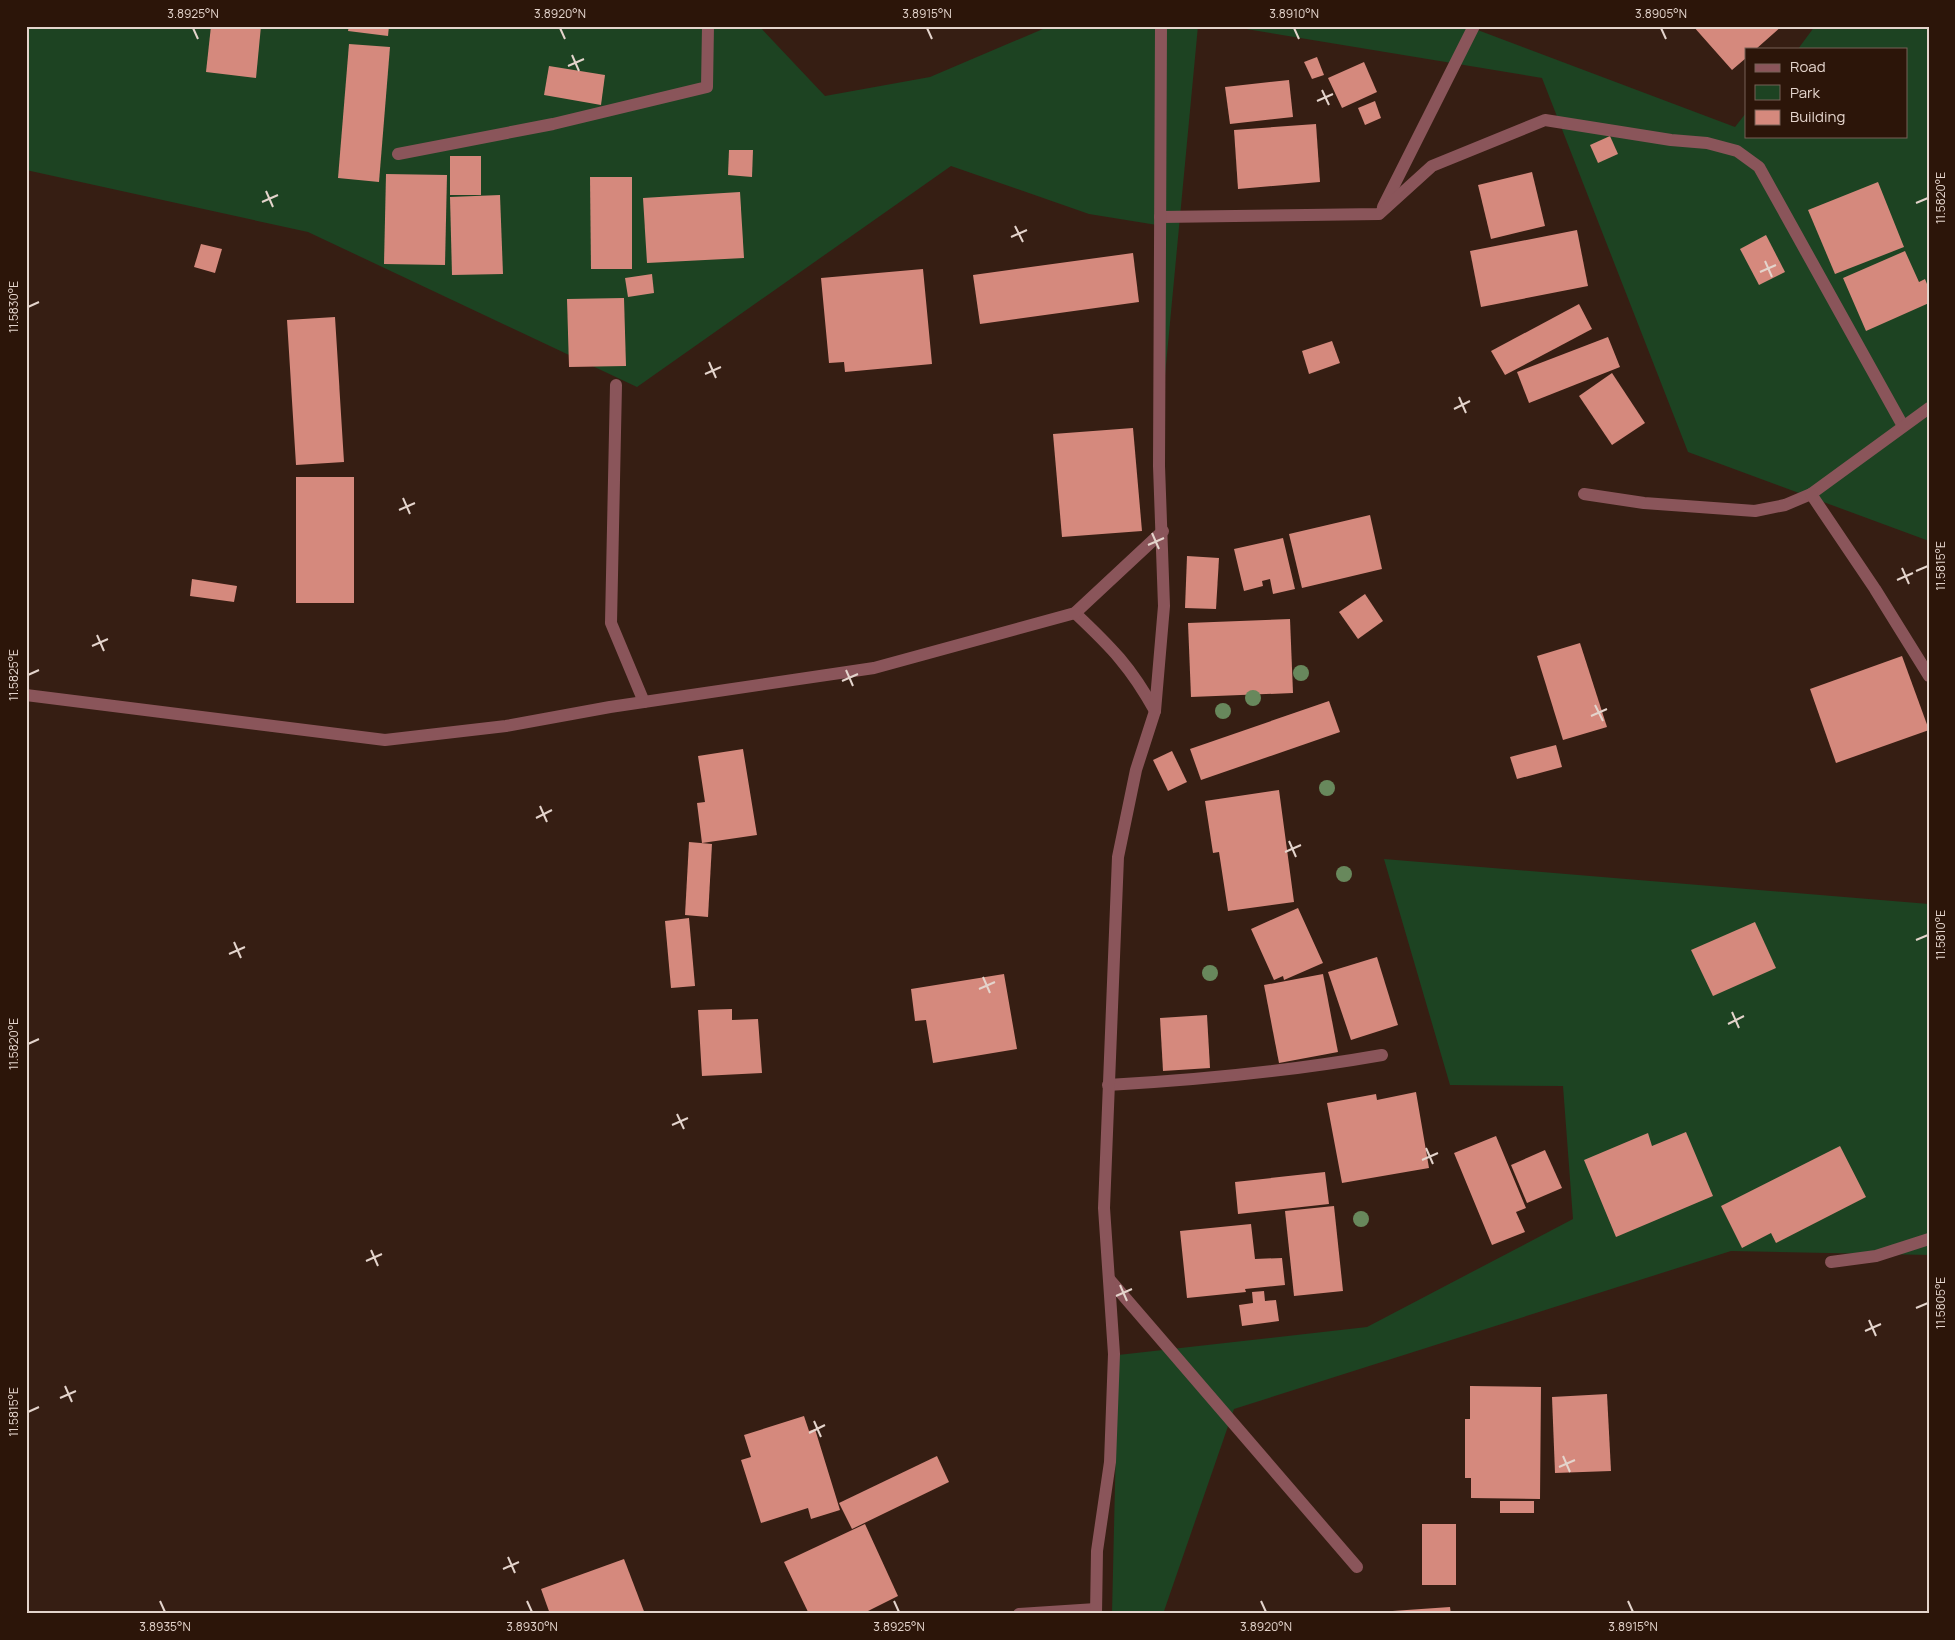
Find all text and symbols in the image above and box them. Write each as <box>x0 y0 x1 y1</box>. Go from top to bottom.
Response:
text: 3.8925°N <box>167 5 219 22</box>
text: 3.8920°N <box>534 5 586 22</box>
text: 3.8915°N <box>902 5 952 22</box>
text: 3.8910°N <box>1269 5 1319 22</box>
text: 3.8905°N <box>1635 5 1687 22</box>
legend <box>1745 48 1908 138</box>
text: Road <box>1790 56 1826 77</box>
text: Park <box>1790 82 1820 103</box>
text: Building <box>1790 106 1845 127</box>
text: 11.5820°E <box>1932 172 1949 224</box>
text: 11.5830°E <box>5 281 22 333</box>
text: 11.5815°E <box>1932 541 1949 591</box>
text: 11.5825°E <box>5 649 22 701</box>
text: 11.5810°E <box>1932 910 1949 960</box>
text: 11.5820°E <box>5 1018 22 1070</box>
text: 11.5805°E <box>1932 1277 1949 1329</box>
text: 11.5815°E <box>5 1387 22 1437</box>
text: 3.8935°N <box>139 1618 191 1635</box>
text: 3.8930°N <box>506 1618 558 1635</box>
text: 3.8925°N <box>873 1618 925 1635</box>
text: 3.8920°N <box>1240 1618 1292 1635</box>
text: 3.8915°N <box>1608 1618 1658 1635</box>

